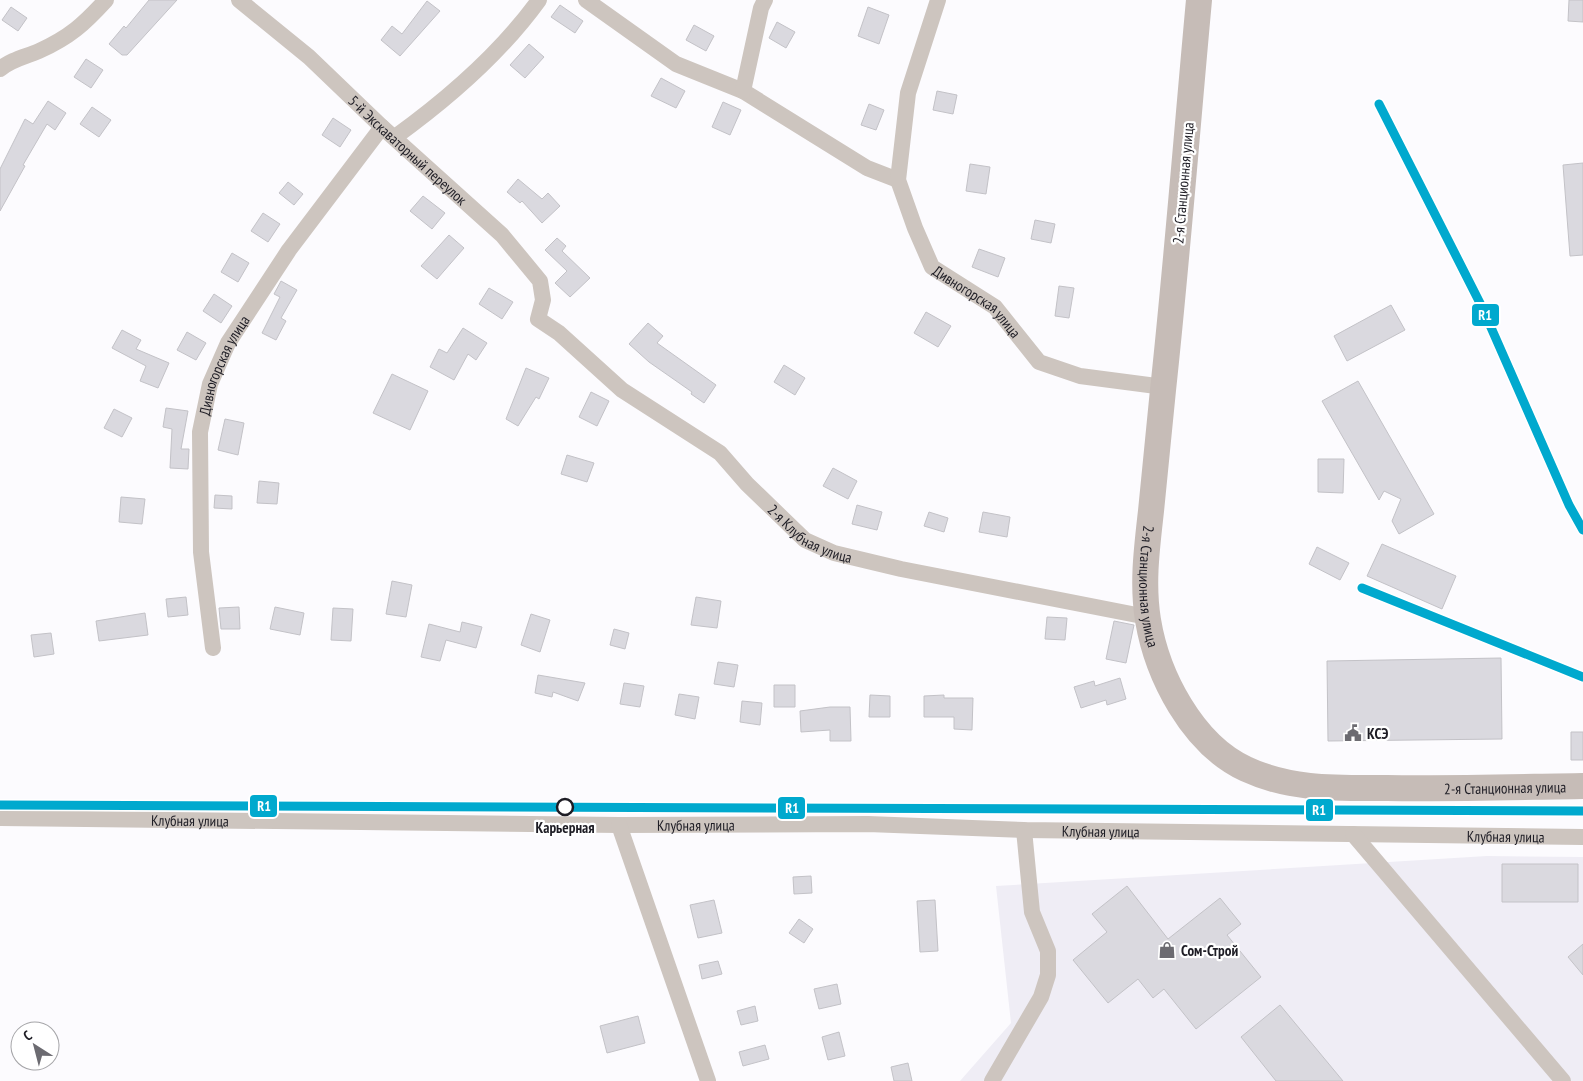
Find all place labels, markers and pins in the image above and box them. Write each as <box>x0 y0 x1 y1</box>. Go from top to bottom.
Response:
public building icon: КСЭ <box>1343 723 1363 743</box>
place label: КСЭ <box>1367 724 1388 743</box>
marker: Карьерная <box>556 798 574 816</box>
place label: Карьерная <box>535 818 595 837</box>
shop icon: Сом-Строй <box>1157 940 1177 960</box>
place label: Сом-Строй <box>1181 941 1238 960</box>

